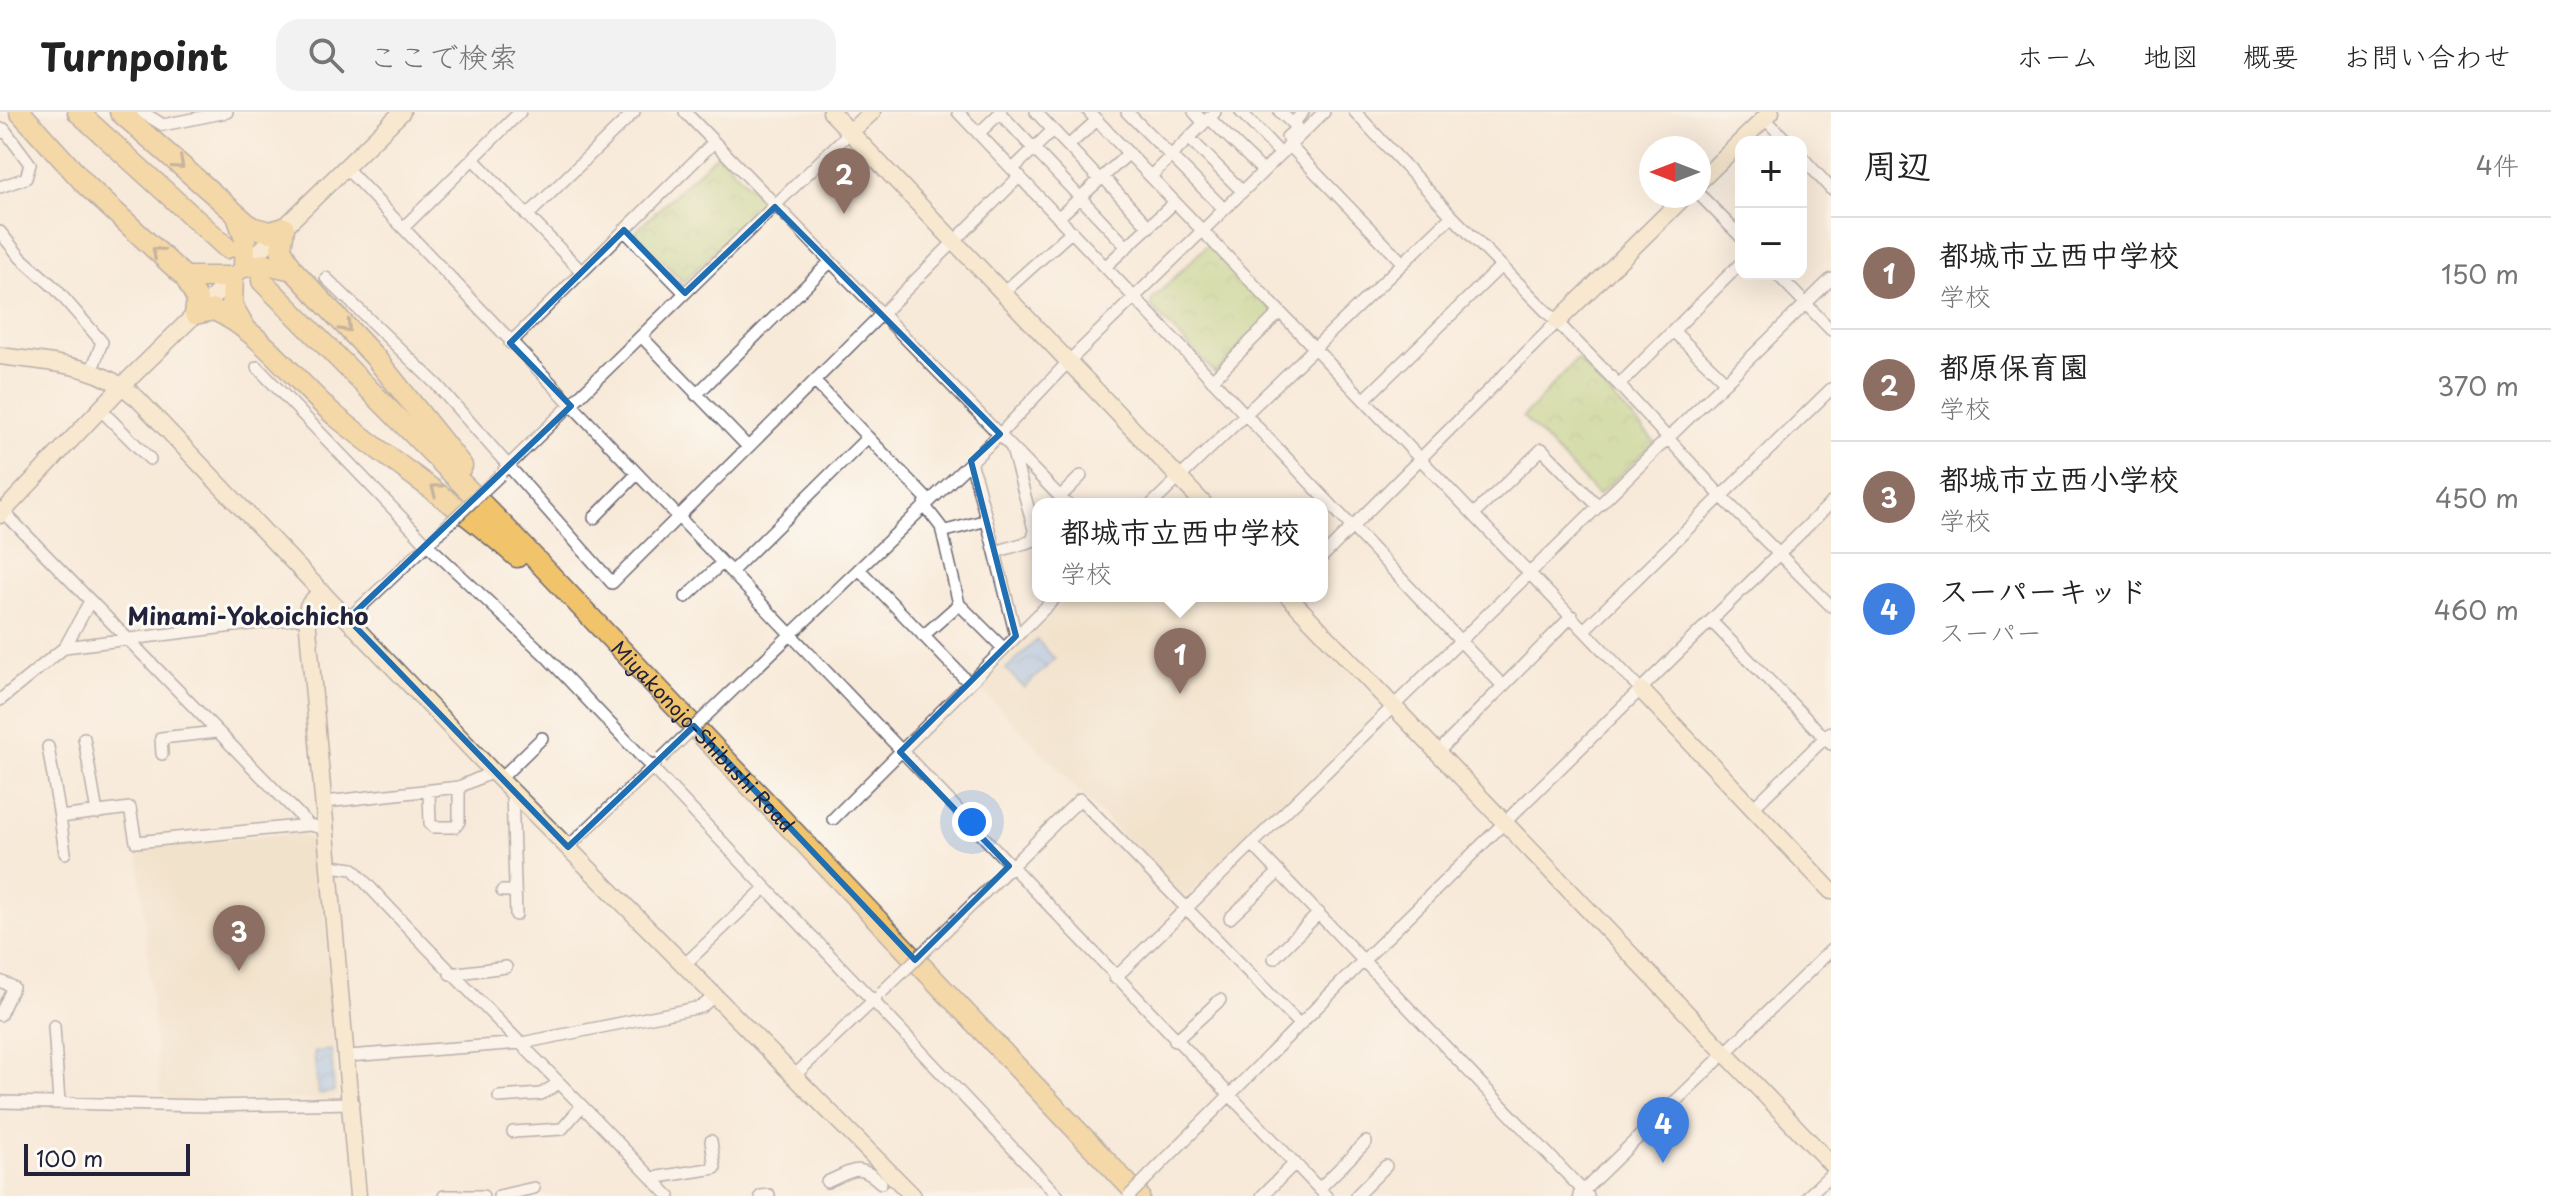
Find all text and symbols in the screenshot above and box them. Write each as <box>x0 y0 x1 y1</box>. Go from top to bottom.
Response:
search box <box>276 19 836 91</box>
text: Turnpoint <box>40 27 228 84</box>
icon: search <box>304 33 348 77</box>
text: ここで検索 <box>368 33 518 78</box>
text: ホーム <box>2016 34 2099 77</box>
text: 地図 <box>2143 34 2199 77</box>
text: 概要 <box>2243 34 2299 77</box>
text: お問い合わせ <box>2343 34 2511 77</box>
north arrow <box>1639 136 1711 208</box>
map controls <box>1735 136 1807 280</box>
button: + <box>1735 136 1807 208</box>
text: 周辺 <box>1863 138 1931 190</box>
text: 4件 <box>2476 145 2519 184</box>
pin: 2 <box>818 148 870 214</box>
one-way arrow <box>169 154 184 168</box>
button: − <box>1735 208 1807 280</box>
text: 都城市立西中学校 <box>1939 231 2179 276</box>
one-way arrow <box>151 248 166 262</box>
text: 1 <box>1883 254 1895 293</box>
text: 150 m <box>2441 254 2519 293</box>
text: 学校 <box>1939 276 1991 315</box>
one-way arrow <box>337 318 352 332</box>
text: 都原保育園 <box>1939 343 2089 388</box>
text: 2 <box>1880 366 1898 405</box>
text: 370 m <box>2437 366 2519 405</box>
text: 学校 <box>1939 388 1991 427</box>
text: 都城市立西小学校 <box>1939 455 2179 500</box>
text: 3 <box>1880 478 1898 517</box>
text: 450 m <box>2435 478 2519 517</box>
one-way arrow <box>430 484 445 499</box>
popup <box>1032 498 1328 602</box>
text: 学校 <box>1939 500 1991 539</box>
text: 都城市立西中学校 <box>1060 508 1300 553</box>
text: 学校 <box>1060 553 1112 592</box>
text: スーパーキッド <box>1939 567 2148 612</box>
text: 4 <box>1880 590 1898 629</box>
text: 460 m <box>2434 590 2519 629</box>
district label: Minami-Yokoichicho <box>128 597 368 633</box>
text: スーパー <box>1939 612 2042 651</box>
pin: 1 <box>1154 628 1206 694</box>
street label: Miyakonojo-Shibushi Road <box>605 633 802 839</box>
your location <box>952 802 992 842</box>
pin: 3 <box>213 905 265 971</box>
pin: 4 <box>1637 1097 1689 1163</box>
scale bar <box>24 1140 190 1176</box>
text: 100 m <box>36 1141 103 1174</box>

